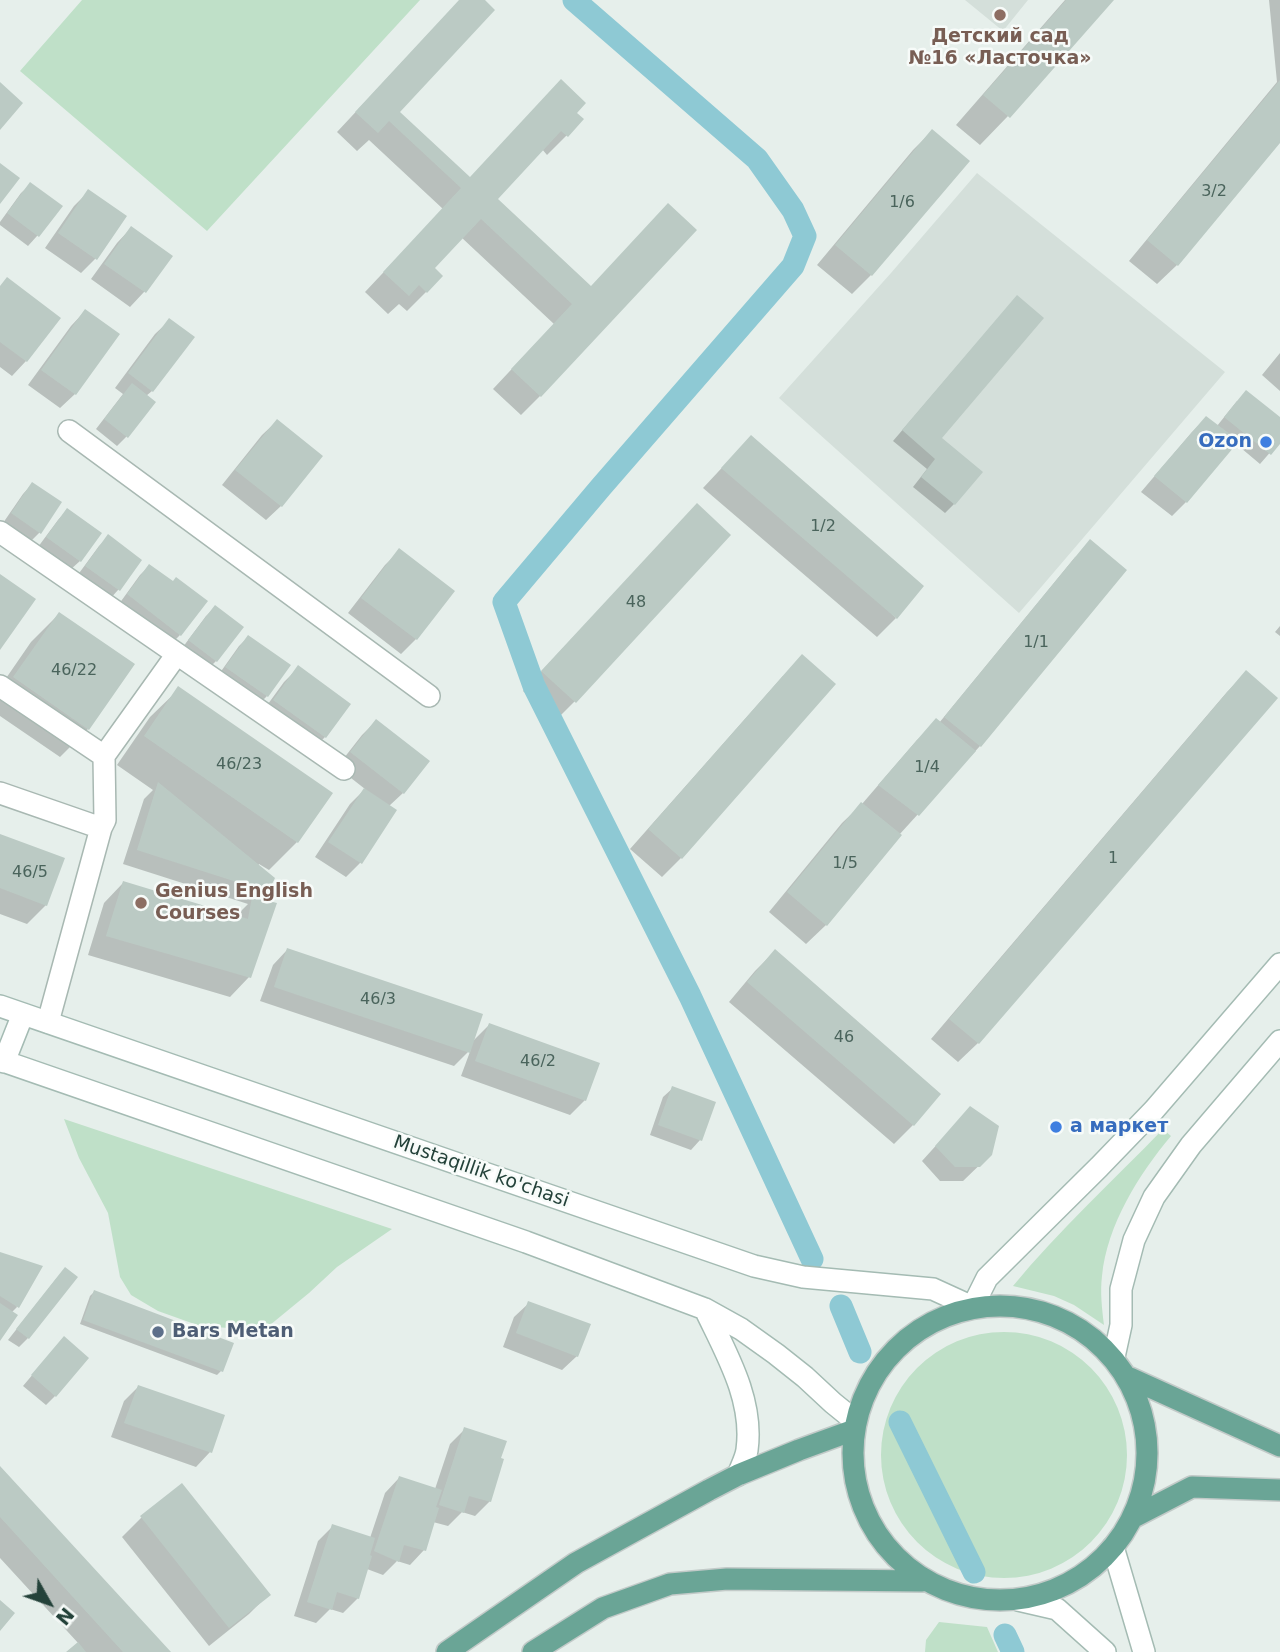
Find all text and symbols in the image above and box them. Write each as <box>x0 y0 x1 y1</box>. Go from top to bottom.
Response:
marker: Детский сад №16 «Ласточка» <box>992 7 1008 23</box>
place label: Детский сад №16 «Ласточка» <box>908 26 1092 70</box>
house number: 3/2 <box>1201 182 1227 202</box>
house number: 1/6 <box>889 193 915 213</box>
place label: Ozon <box>1198 431 1252 453</box>
marker: Ozon <box>1258 434 1274 450</box>
house number: 1/2 <box>810 517 836 537</box>
house number: 48 <box>626 593 646 613</box>
house number: 1/1 <box>1023 633 1049 653</box>
house number: 46/22 <box>51 661 97 681</box>
house number: 46/23 <box>216 755 262 775</box>
house number: 1/4 <box>914 758 940 778</box>
house number: 1 <box>1108 849 1118 869</box>
house number: 1/5 <box>832 854 858 874</box>
house number: 46/5 <box>12 863 48 883</box>
place label: Genius English Courses <box>155 881 313 925</box>
marker: Genius English Courses <box>133 895 149 911</box>
house number: 46/3 <box>360 990 396 1010</box>
house number: 46 <box>834 1028 854 1048</box>
house number: 46/2 <box>520 1052 556 1072</box>
place label: а маркет <box>1070 1116 1168 1138</box>
marker: а маркет <box>1048 1119 1064 1135</box>
street label: Mustaqillik ko'chasi <box>390 1131 572 1213</box>
place label: Bars Metan <box>172 1321 294 1343</box>
marker: Bars Metan <box>150 1324 166 1340</box>
north arrow <box>14 1568 84 1638</box>
text: N <box>52 1603 79 1630</box>

